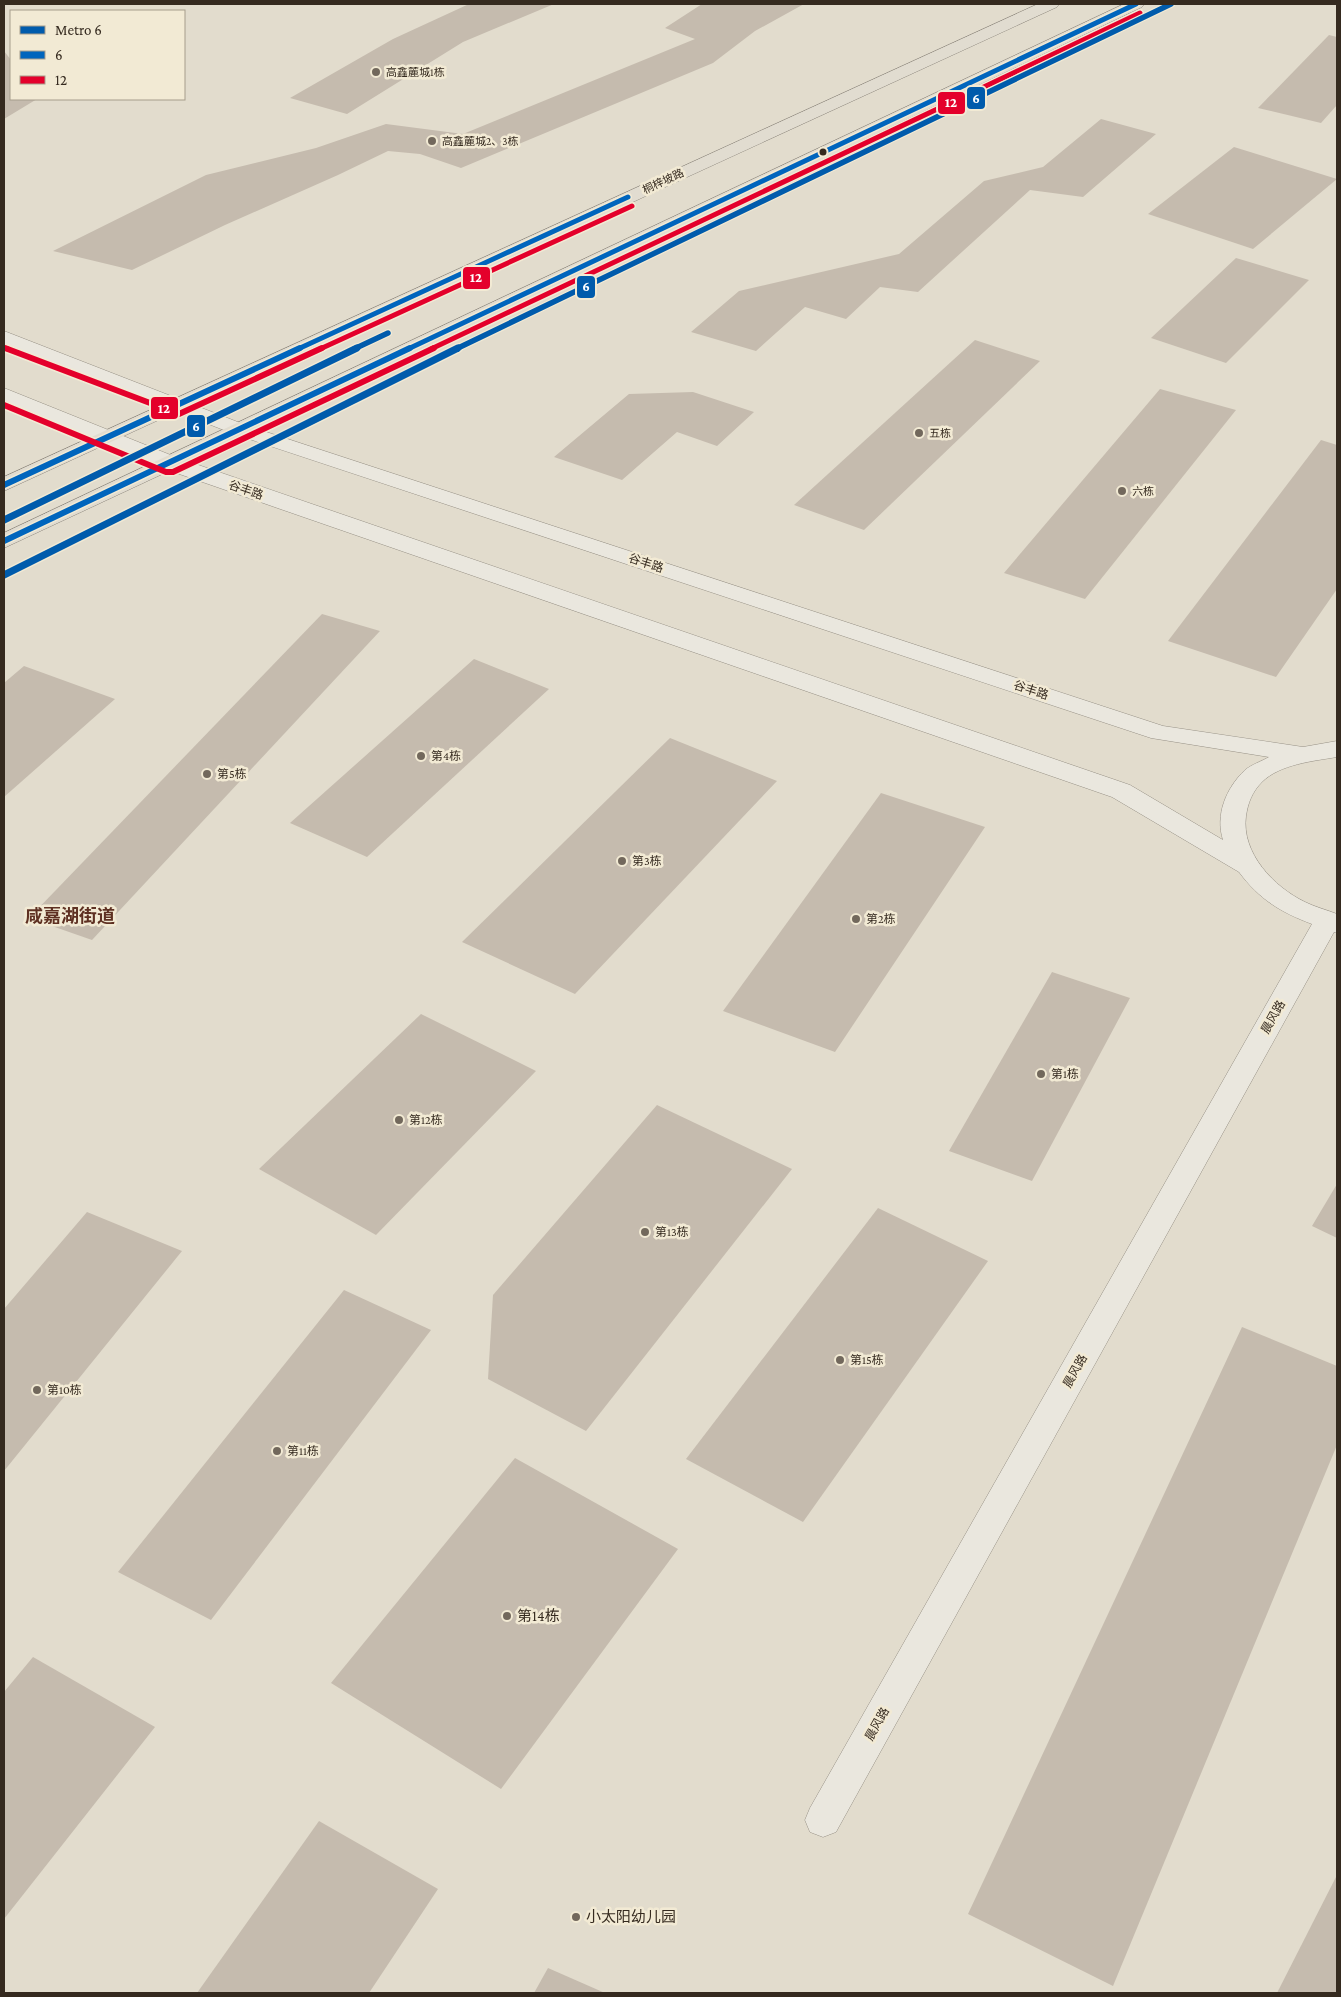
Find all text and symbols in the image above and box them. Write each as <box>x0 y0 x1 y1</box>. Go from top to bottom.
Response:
legend <box>10 10 185 100</box>
text: Metro 6 <box>55 22 102 38</box>
text: 6 <box>55 47 63 63</box>
marker: 高鑫麓城1栋 <box>370 66 382 78</box>
place label: 高鑫麓城1栋 <box>386 66 445 78</box>
text: 12 <box>55 72 67 88</box>
line badge: 6 <box>966 86 986 110</box>
text: 6 <box>972 90 980 106</box>
line badge: 12 <box>937 91 966 115</box>
text: 12 <box>945 94 957 110</box>
marker: 高鑫麓城2、3栋 <box>426 135 438 147</box>
place label: 高鑫麓城2、3栋 <box>442 135 518 147</box>
unlabelled marker <box>818 147 828 157</box>
street label: 桐梓坡路 <box>641 166 685 196</box>
line badge: 12 <box>462 266 491 290</box>
text: 12 <box>470 269 482 285</box>
line badge: 6 <box>576 275 596 299</box>
text: 6 <box>582 278 590 294</box>
line badge: 12 <box>150 396 179 420</box>
text: 12 <box>158 400 170 416</box>
line badge: 6 <box>186 414 206 438</box>
text: 6 <box>192 418 200 434</box>
marker: 五栋 <box>913 427 925 439</box>
place label: 五栋 <box>929 427 951 439</box>
street label: 谷丰路 <box>227 478 265 502</box>
marker: 六栋 <box>1116 485 1128 497</box>
place label: 六栋 <box>1132 485 1154 497</box>
street label: 谷丰路 <box>627 551 665 575</box>
street label: 谷丰路 <box>1012 678 1050 702</box>
place label: 第4栋 <box>431 749 461 763</box>
marker: 第4栋 <box>415 750 427 762</box>
place label: 第5栋 <box>217 767 247 781</box>
marker: 第5栋 <box>201 768 213 780</box>
place label: 第3栋 <box>632 854 662 868</box>
marker: 第3栋 <box>616 855 628 867</box>
district label: 咸嘉湖街道 <box>25 906 115 926</box>
place label: 第2栋 <box>866 912 896 926</box>
marker: 第2栋 <box>850 913 862 925</box>
street label: 晨风路 <box>1258 998 1288 1036</box>
place label: 第1栋 <box>1051 1067 1079 1081</box>
marker: 第1栋 <box>1035 1068 1047 1080</box>
place label: 第12栋 <box>409 1113 443 1127</box>
marker: 第12栋 <box>393 1114 405 1126</box>
place label: 第13栋 <box>655 1225 689 1239</box>
marker: 第13栋 <box>639 1226 651 1238</box>
street label: 晨风路 <box>1060 1352 1090 1390</box>
place label: 第15栋 <box>850 1353 884 1367</box>
marker: 第15栋 <box>834 1354 846 1366</box>
place label: 第10栋 <box>47 1383 82 1397</box>
marker: 第10栋 <box>31 1384 43 1396</box>
place label: 第11栋 <box>287 1444 319 1458</box>
marker: 第11栋 <box>271 1445 283 1457</box>
place label: 第14栋 <box>517 1607 560 1624</box>
marker: 第14栋 <box>501 1610 513 1622</box>
street label: 晨风路 <box>862 1705 892 1743</box>
place label: 小太阳幼儿园 <box>586 1909 676 1925</box>
marker: 小太阳幼儿园 <box>570 1911 582 1923</box>

